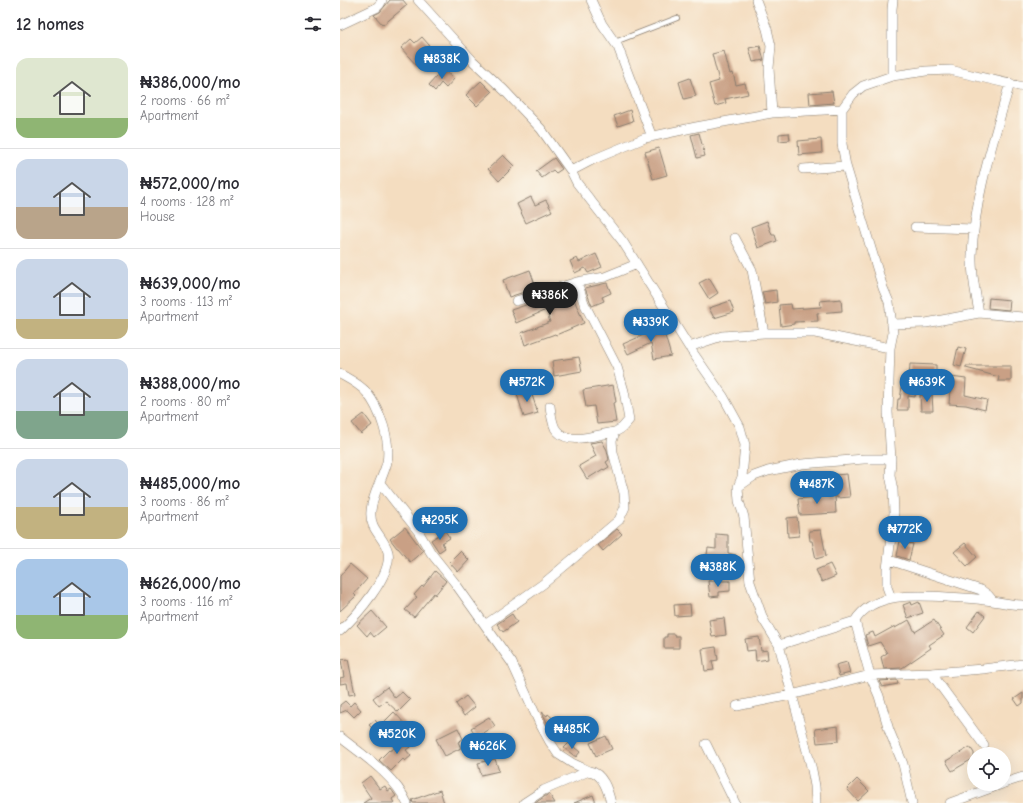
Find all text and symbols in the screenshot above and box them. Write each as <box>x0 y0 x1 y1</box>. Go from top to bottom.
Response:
icon: filters <box>302 13 324 35</box>
text: 12 homes <box>16 15 84 34</box>
pin: ₦838K <box>414 46 470 80</box>
text: ₦838K <box>424 51 460 66</box>
text: ₦386,000/mo <box>140 73 240 92</box>
icon: home <box>48 74 96 122</box>
text: 2 rooms · 66 m² <box>140 93 229 108</box>
text: Apartment <box>140 108 198 123</box>
text: ₦572,000/mo <box>140 174 240 193</box>
icon: home <box>48 175 96 223</box>
text: 4 rooms · 128 m² <box>140 194 233 209</box>
text: House <box>140 209 175 224</box>
text: ₦639,000/mo <box>140 274 241 293</box>
icon: home <box>48 275 96 323</box>
pin: ₦386K <box>522 282 578 316</box>
text: ₦386K <box>532 287 568 302</box>
text: 3 rooms · 113 m² <box>140 294 232 309</box>
text: Apartment <box>140 309 198 324</box>
pin: ₦339K <box>623 309 679 343</box>
text: ₦339K <box>633 314 669 329</box>
pin: ₦572K <box>499 369 555 403</box>
pin: ₦639K <box>899 369 955 403</box>
text: ₦388,000/mo <box>140 374 240 393</box>
text: ₦572K <box>509 374 545 389</box>
text: ₦639K <box>909 374 945 389</box>
icon: home <box>48 375 96 423</box>
text: 2 rooms · 80 m² <box>140 394 230 409</box>
text: Apartment <box>140 409 198 424</box>
pin: ₦487K <box>789 471 845 505</box>
text: ₦485,000/mo <box>140 474 240 493</box>
icon: home <box>48 475 96 523</box>
text: ₦487K <box>799 476 835 491</box>
text: 3 rooms · 86 m² <box>140 494 229 509</box>
pin: ₦295K <box>412 507 468 541</box>
text: Apartment <box>140 509 198 524</box>
text: ₦295K <box>422 512 458 527</box>
pin: ₦772K <box>877 516 933 550</box>
text: ₦772K <box>888 521 922 536</box>
pin: ₦388K <box>690 554 746 588</box>
text: ₦388K <box>700 559 736 574</box>
text: ₦626,000/mo <box>140 574 241 593</box>
icon: home <box>48 575 96 623</box>
text: 3 rooms · 116 m² <box>140 594 232 609</box>
text: Apartment <box>140 609 198 624</box>
pin: ₦485K <box>544 716 600 750</box>
pin: ₦520K <box>369 721 425 755</box>
text: ₦485K <box>554 721 590 736</box>
text: ₦520K <box>378 726 416 741</box>
pin: ₦626K <box>460 733 516 767</box>
text: ₦626K <box>470 738 506 753</box>
map controls <box>967 747 1011 791</box>
button: locate <box>967 747 1011 791</box>

